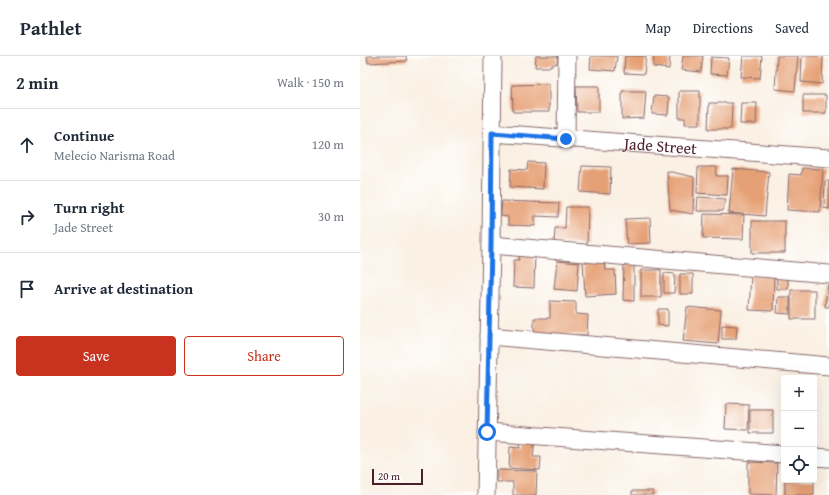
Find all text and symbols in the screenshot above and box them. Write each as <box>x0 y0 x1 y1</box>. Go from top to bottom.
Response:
text: Pathlet <box>20 14 82 42</box>
text: Map <box>645 18 671 38</box>
text: Directions <box>693 18 753 38</box>
text: Saved <box>775 18 809 38</box>
text: 2 min <box>16 70 58 95</box>
text: Walk · 150 m <box>277 73 344 92</box>
text: Continue <box>54 125 115 146</box>
route end <box>557 130 575 148</box>
street label: Jade Street <box>621 131 698 160</box>
icon: ahead <box>16 134 38 156</box>
text: 120 m <box>312 135 344 154</box>
text: Melecio Narisma Road <box>54 146 175 165</box>
text: Turn right <box>54 197 125 218</box>
icon: right <box>16 206 38 228</box>
text: 30 m <box>318 207 344 226</box>
text: Jade Street <box>54 218 113 237</box>
icon: arrive <box>16 278 38 300</box>
text: Arrive at destination <box>54 278 193 299</box>
button: Save <box>16 336 176 376</box>
button: Share <box>184 336 344 376</box>
map controls <box>781 375 817 483</box>
button: + <box>781 375 817 411</box>
button: − <box>781 411 817 447</box>
route start <box>478 423 496 441</box>
button: locate <box>781 447 817 483</box>
scale bar <box>372 467 423 486</box>
text: 20 m <box>378 468 400 484</box>

